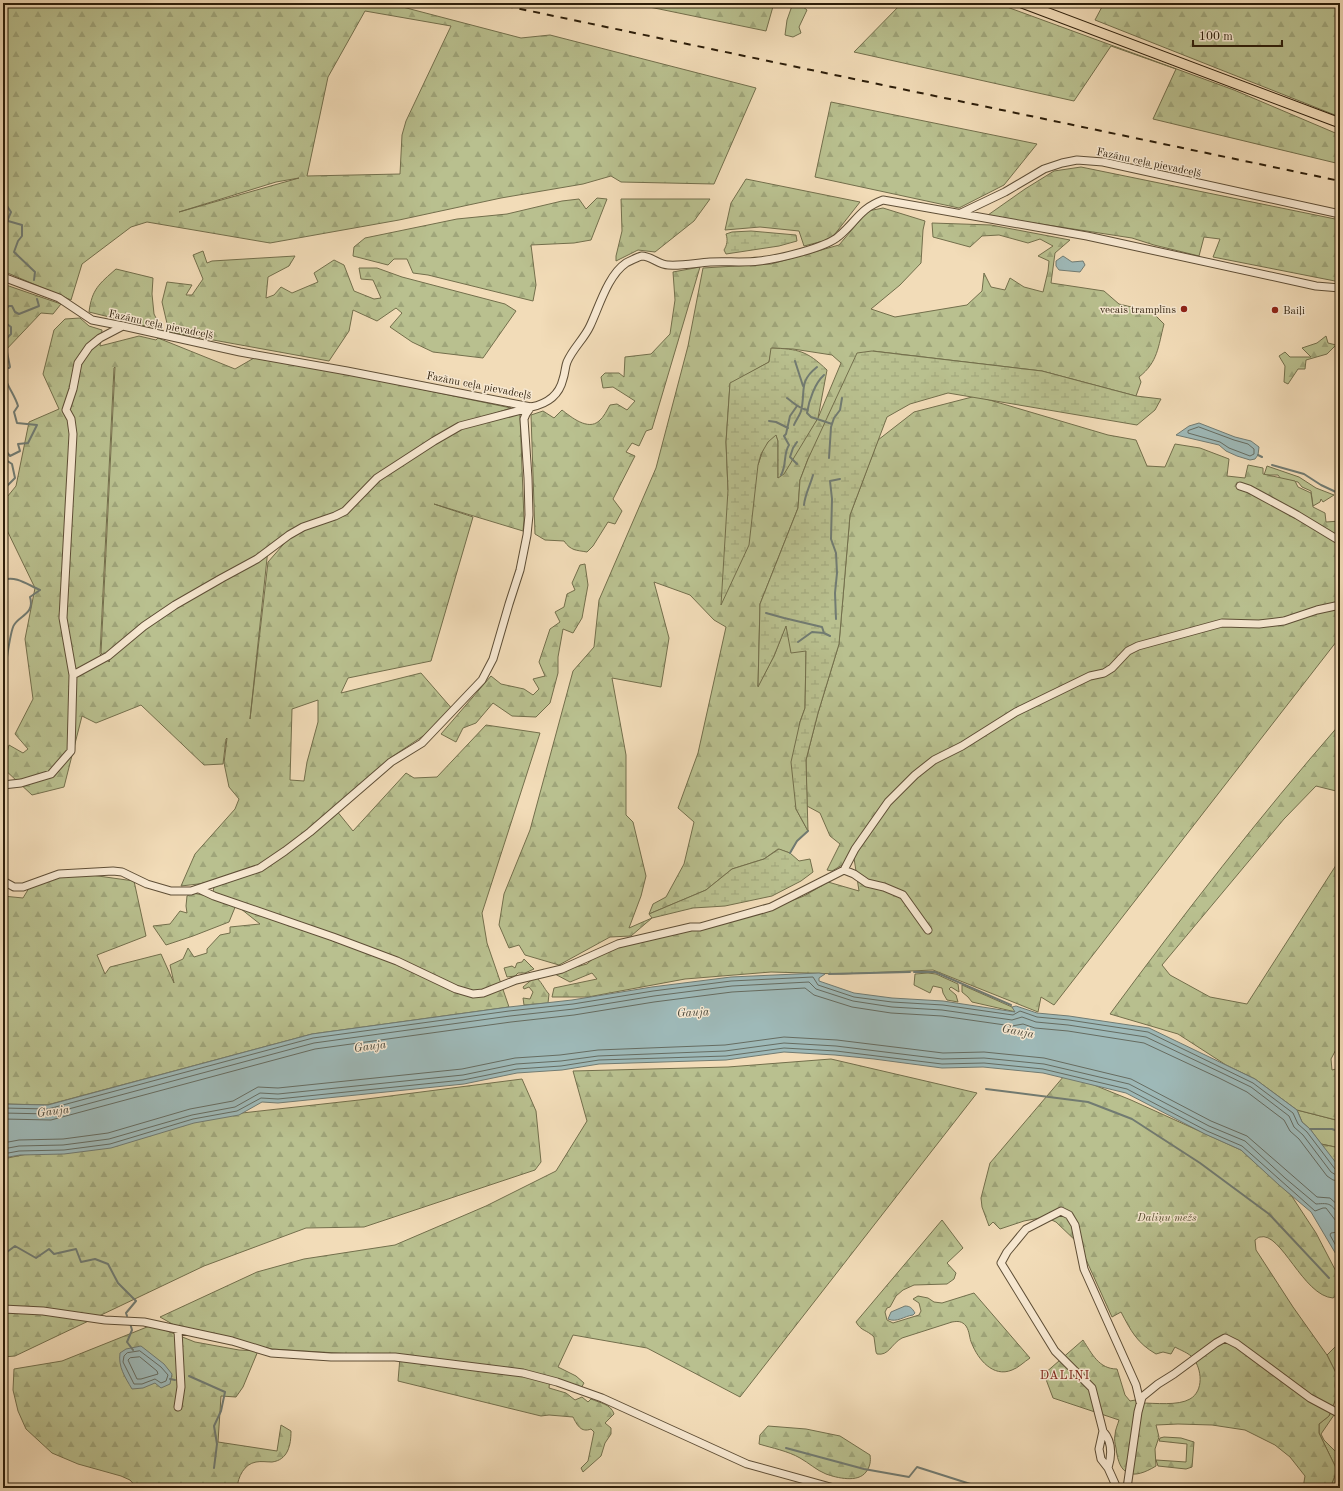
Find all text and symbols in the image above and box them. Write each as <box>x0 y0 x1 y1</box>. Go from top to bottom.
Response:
scale bar <box>1193 22 1282 48</box>
text: 100 m <box>1199 31 1233 43</box>
street label: Fazānu ceļa pievadceļš <box>1095 147 1202 180</box>
marker: vecais tramplīns <box>1179 304 1189 314</box>
place label: vecais tramplīns <box>1100 305 1176 316</box>
marker: Baiļi <box>1270 305 1280 315</box>
place label: Baiļi <box>1283 306 1305 317</box>
street label: Fazānu ceļa pievadceļš <box>107 309 214 342</box>
street label: Fazānu ceļa pievadceļš <box>425 371 532 402</box>
water label: Gauja <box>676 1006 710 1020</box>
water label: Gauja <box>1001 1023 1035 1041</box>
water label: Gauja <box>353 1039 388 1055</box>
water label: Gauja <box>36 1104 71 1120</box>
park label: Daliņu mežs <box>1136 1213 1197 1224</box>
district label: DALIŅI <box>1040 1370 1090 1382</box>

